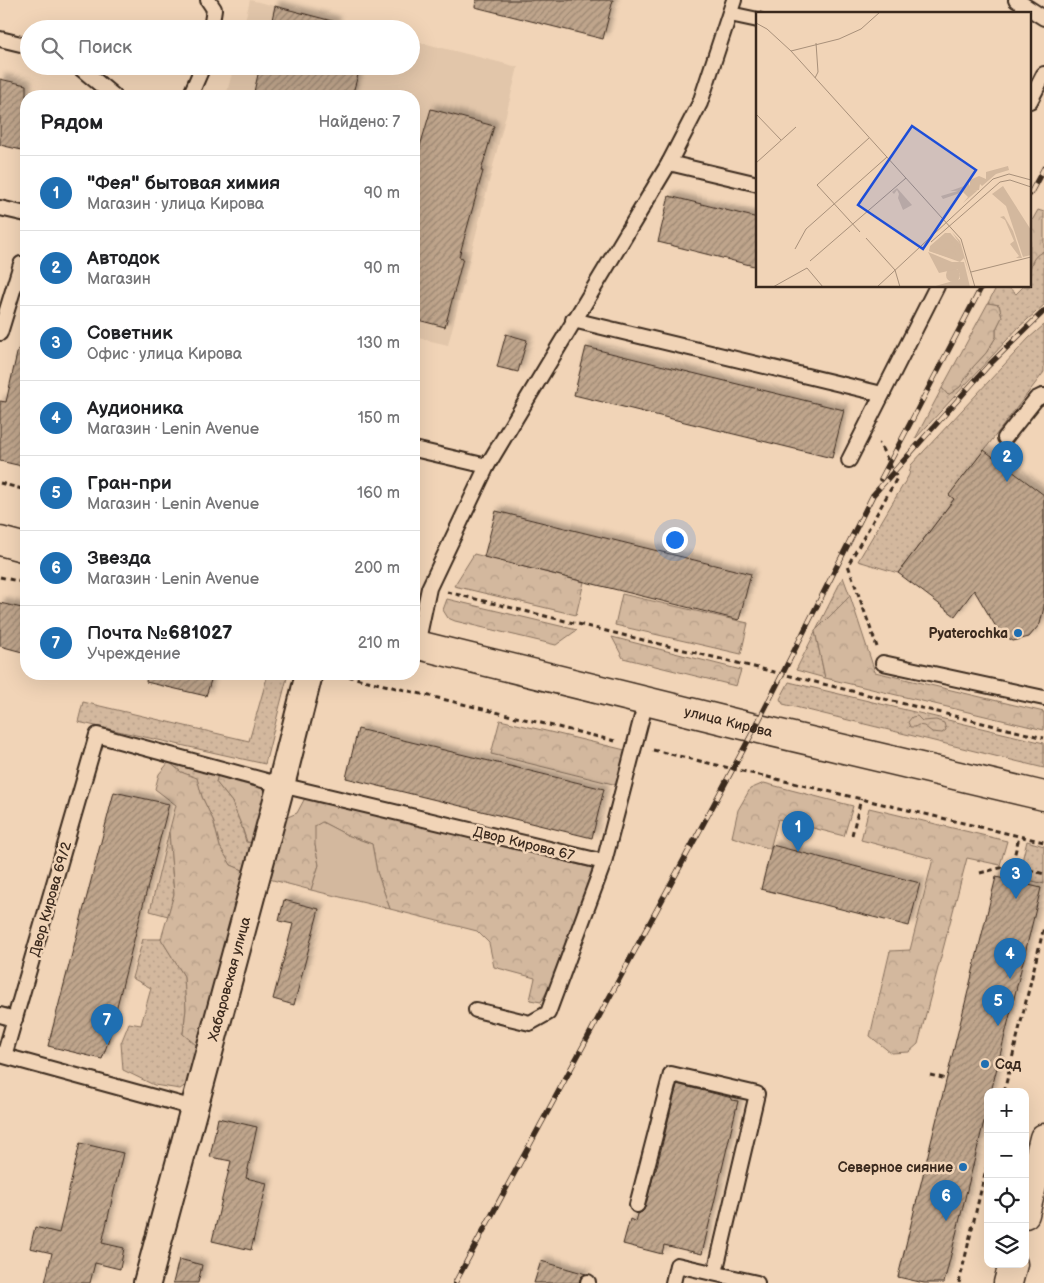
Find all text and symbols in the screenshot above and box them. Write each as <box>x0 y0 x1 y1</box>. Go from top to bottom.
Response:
inset map <box>756 12 1032 288</box>
search box <box>20 20 420 75</box>
icon: search <box>38 34 66 62</box>
text: Поиск <box>78 36 132 59</box>
text: Рядом <box>40 110 103 135</box>
text: Найдено: 7 <box>318 113 400 132</box>
text: "Фея" бытовая химия <box>87 172 280 195</box>
text: 1 <box>53 184 59 203</box>
text: 90 m <box>364 184 400 203</box>
text: Магазин · улица Кирова <box>87 195 264 214</box>
text: Автодок <box>87 247 160 270</box>
text: 2 <box>51 259 61 278</box>
text: 90 m <box>364 259 400 278</box>
text: Магазин <box>87 270 151 289</box>
text: Советник <box>87 322 172 345</box>
text: 3 <box>51 334 61 353</box>
text: 130 m <box>357 334 400 353</box>
text: Офис · улица Кирова <box>87 345 242 364</box>
text: Аудионика <box>87 397 183 420</box>
text: 4 <box>51 409 61 428</box>
text: 150 m <box>358 409 400 428</box>
text: Магазин · Lenin Avenue <box>87 420 259 439</box>
pin: 2 <box>991 441 1023 482</box>
text: Гран-при <box>87 472 172 495</box>
text: 5 <box>51 484 61 503</box>
text: 160 m <box>357 484 400 503</box>
text: Магазин · Lenin Avenue <box>87 495 259 514</box>
your location <box>662 527 688 553</box>
text: Звезда <box>87 547 151 570</box>
text: 6 <box>51 559 61 578</box>
text: 200 m <box>354 559 400 578</box>
text: Магазин · Lenin Avenue <box>87 570 259 589</box>
text: Почта №681027 <box>87 622 232 645</box>
place label: Pyaterochka <box>928 625 1008 642</box>
marker: Pyaterochka <box>1012 627 1024 639</box>
text: 7 <box>52 634 60 653</box>
text: 210 m <box>358 634 400 653</box>
text: Учреждение <box>87 645 180 664</box>
street label: улица Кирова <box>683 703 775 741</box>
pin: 1 <box>782 811 814 852</box>
street label: Двор Кирова 67 <box>472 823 576 864</box>
street label: Двор Кирова 69/2 <box>26 839 75 959</box>
pin: 3 <box>1000 858 1032 899</box>
street label: Хабаровская улица <box>204 914 254 1043</box>
pin: 4 <box>994 938 1026 979</box>
pin: 5 <box>982 985 1014 1026</box>
pin: 7 <box>91 1004 123 1045</box>
place label: Сад <box>995 1056 1022 1073</box>
marker: Сад <box>979 1058 991 1070</box>
map controls <box>984 1088 1029 1268</box>
button: + <box>984 1088 1029 1133</box>
button: − <box>984 1133 1029 1178</box>
place label: Северное сияние <box>838 1159 953 1176</box>
marker: Северное сияние <box>957 1161 969 1173</box>
button: locate <box>984 1178 1029 1223</box>
pin: 6 <box>930 1180 962 1221</box>
button: layers <box>984 1223 1029 1268</box>

